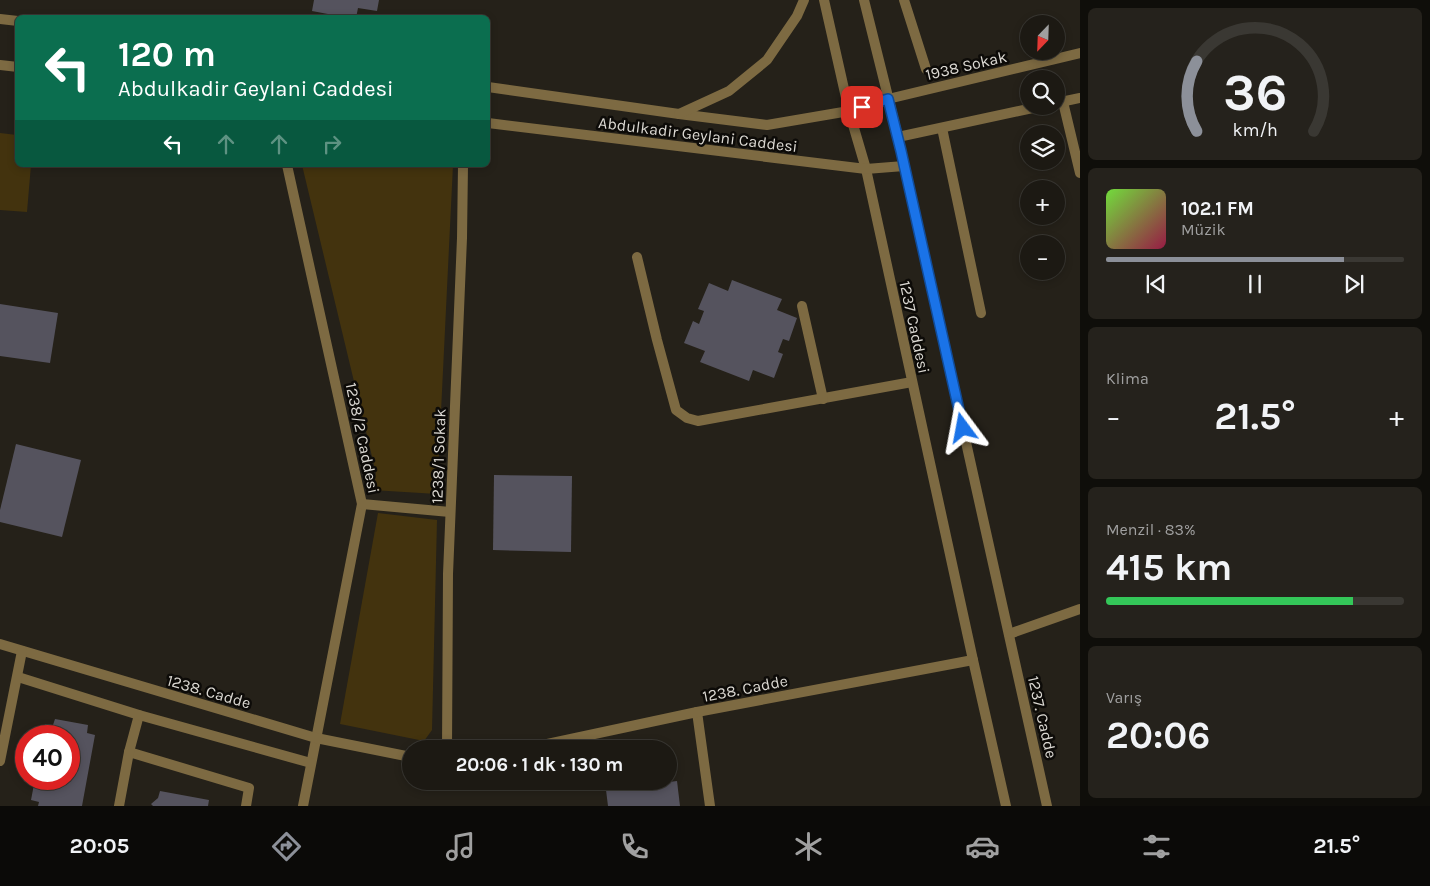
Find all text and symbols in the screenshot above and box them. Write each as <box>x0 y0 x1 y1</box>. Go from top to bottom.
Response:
north arrow <box>1020 15 1065 60</box>
map controls <box>1020 15 1065 280</box>
text: 120 m <box>118 34 216 75</box>
icon: left <box>35 35 100 100</box>
street label: 1938 Sokak <box>924 47 1009 84</box>
text: 36 <box>1223 62 1287 123</box>
button: search <box>1020 70 1065 115</box>
text: Abdulkadir Geylani Caddesi <box>118 76 394 102</box>
pin <box>841 86 883 128</box>
icon: arrive <box>848 93 876 121</box>
street label: Abdulkadir Geylani Caddesi <box>597 113 799 156</box>
text: km/h <box>1232 120 1278 141</box>
button: layers <box>1020 125 1065 170</box>
icon: left <box>159 130 187 158</box>
icon: ahead <box>212 130 240 158</box>
icon: ahead <box>265 130 293 158</box>
icon: right <box>318 130 346 158</box>
button: + <box>1020 180 1065 225</box>
text: 102.1 FM <box>1181 198 1254 220</box>
text: Müzik <box>1181 220 1226 239</box>
button: − <box>1020 235 1065 280</box>
icon: previous <box>1142 270 1170 298</box>
icon: pause <box>1241 270 1269 298</box>
icon: next <box>1340 270 1368 298</box>
street label: 1237 Caddesi <box>895 279 934 375</box>
text: Klima <box>1106 369 1149 388</box>
street label: 1238/2 Caddesi <box>341 381 384 495</box>
text: 21.5° <box>1214 394 1296 439</box>
text: − <box>1106 400 1121 433</box>
text: + <box>1389 400 1404 433</box>
position arrow <box>936 401 988 453</box>
street label: 1238/1 Sokak <box>427 408 450 504</box>
text: Menzil · 83% <box>1106 520 1196 539</box>
text: 415 km <box>1106 545 1232 590</box>
street label: 1238. Cadde <box>165 670 253 713</box>
street label: 1238. Cadde <box>701 671 789 706</box>
street label: 1237. Cadde <box>1024 674 1061 760</box>
text: Varış <box>1106 688 1142 707</box>
text: 20:06 <box>1106 713 1210 758</box>
speed limit sign: 40 <box>15 725 80 790</box>
text: 20:06 · 1 dk · 130 m <box>456 754 623 776</box>
icon: directions <box>269 829 304 864</box>
icon: music <box>443 829 478 864</box>
icon: phone <box>617 829 652 864</box>
icon: climate <box>791 829 826 864</box>
icon: car <box>965 829 1000 864</box>
icon: filters <box>1139 829 1174 864</box>
text: 20:05 <box>70 833 129 859</box>
text: 21.5° <box>1313 833 1360 859</box>

